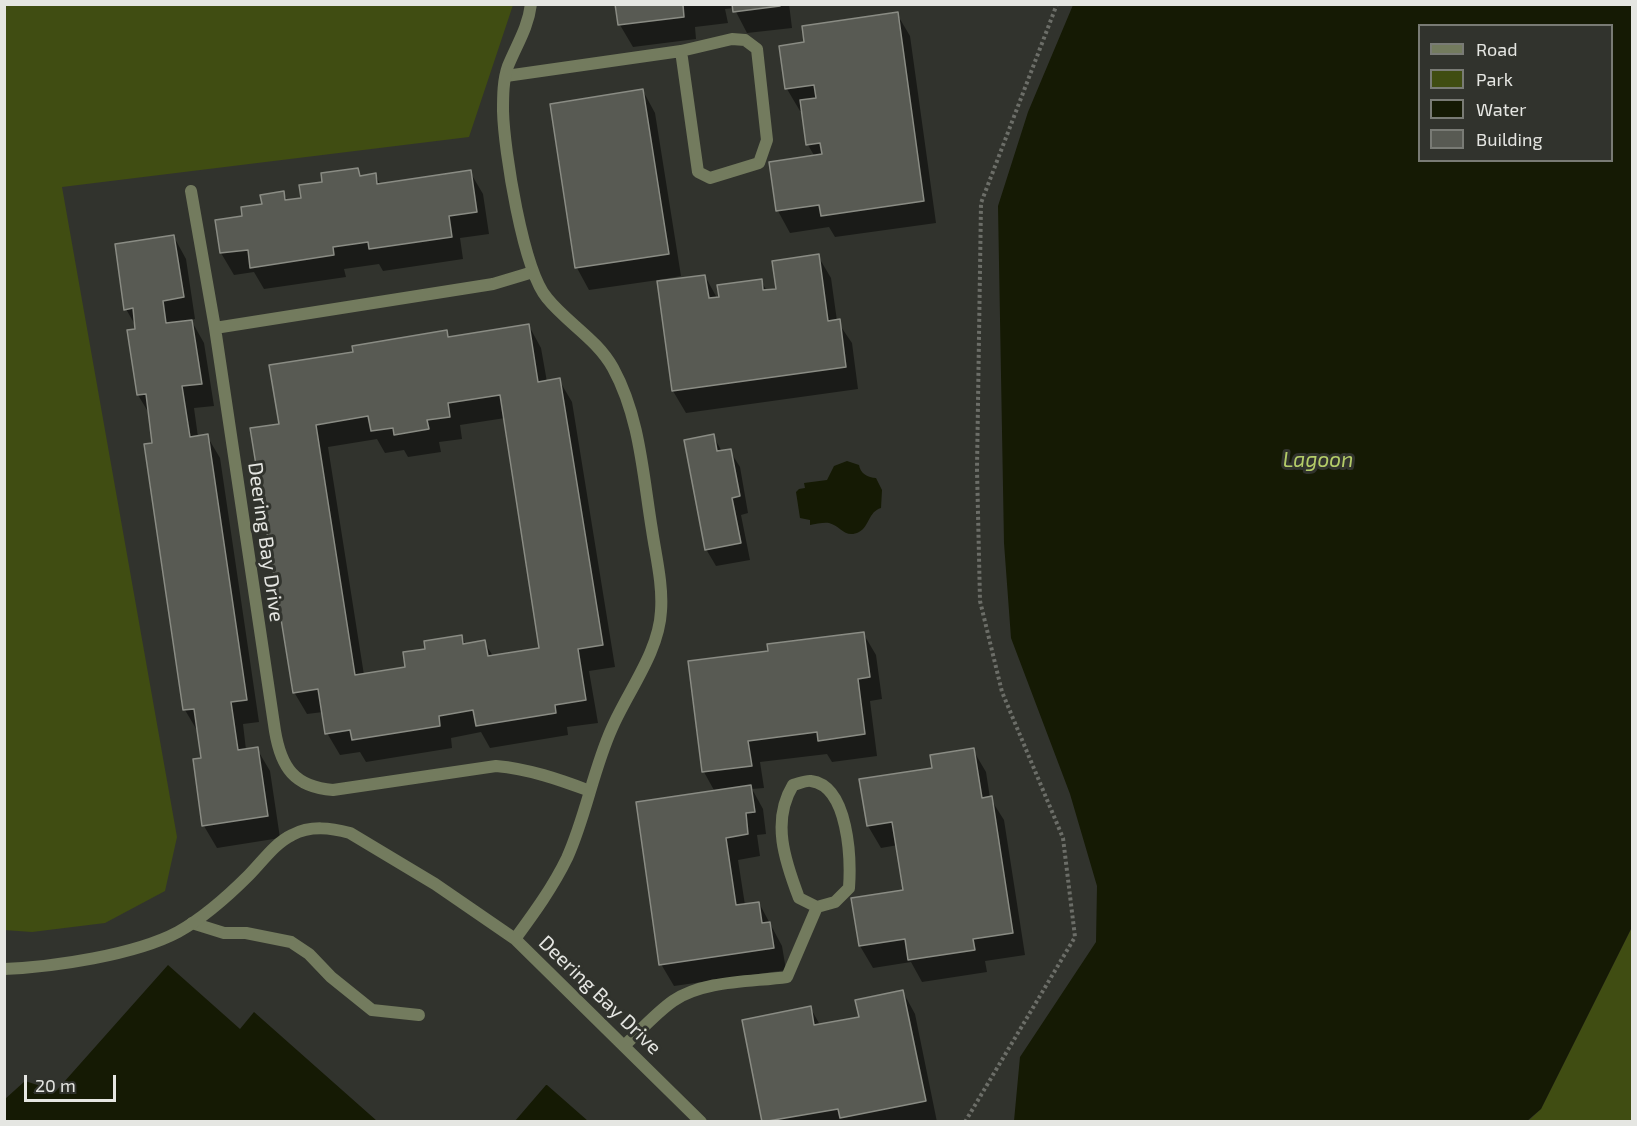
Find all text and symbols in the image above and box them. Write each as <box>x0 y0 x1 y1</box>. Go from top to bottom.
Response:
legend <box>1418 24 1613 162</box>
text: Road <box>1476 38 1517 60</box>
text: Park <box>1476 68 1513 90</box>
text: Water <box>1476 98 1526 120</box>
text: Building <box>1476 128 1543 150</box>
water label: Lagoon <box>1283 447 1353 473</box>
street label: Deering Bay Drive <box>243 461 289 623</box>
street label: Deering Bay Drive <box>534 930 666 1060</box>
scale bar <box>27 1063 118 1101</box>
text: 20 m <box>35 1074 76 1096</box>

